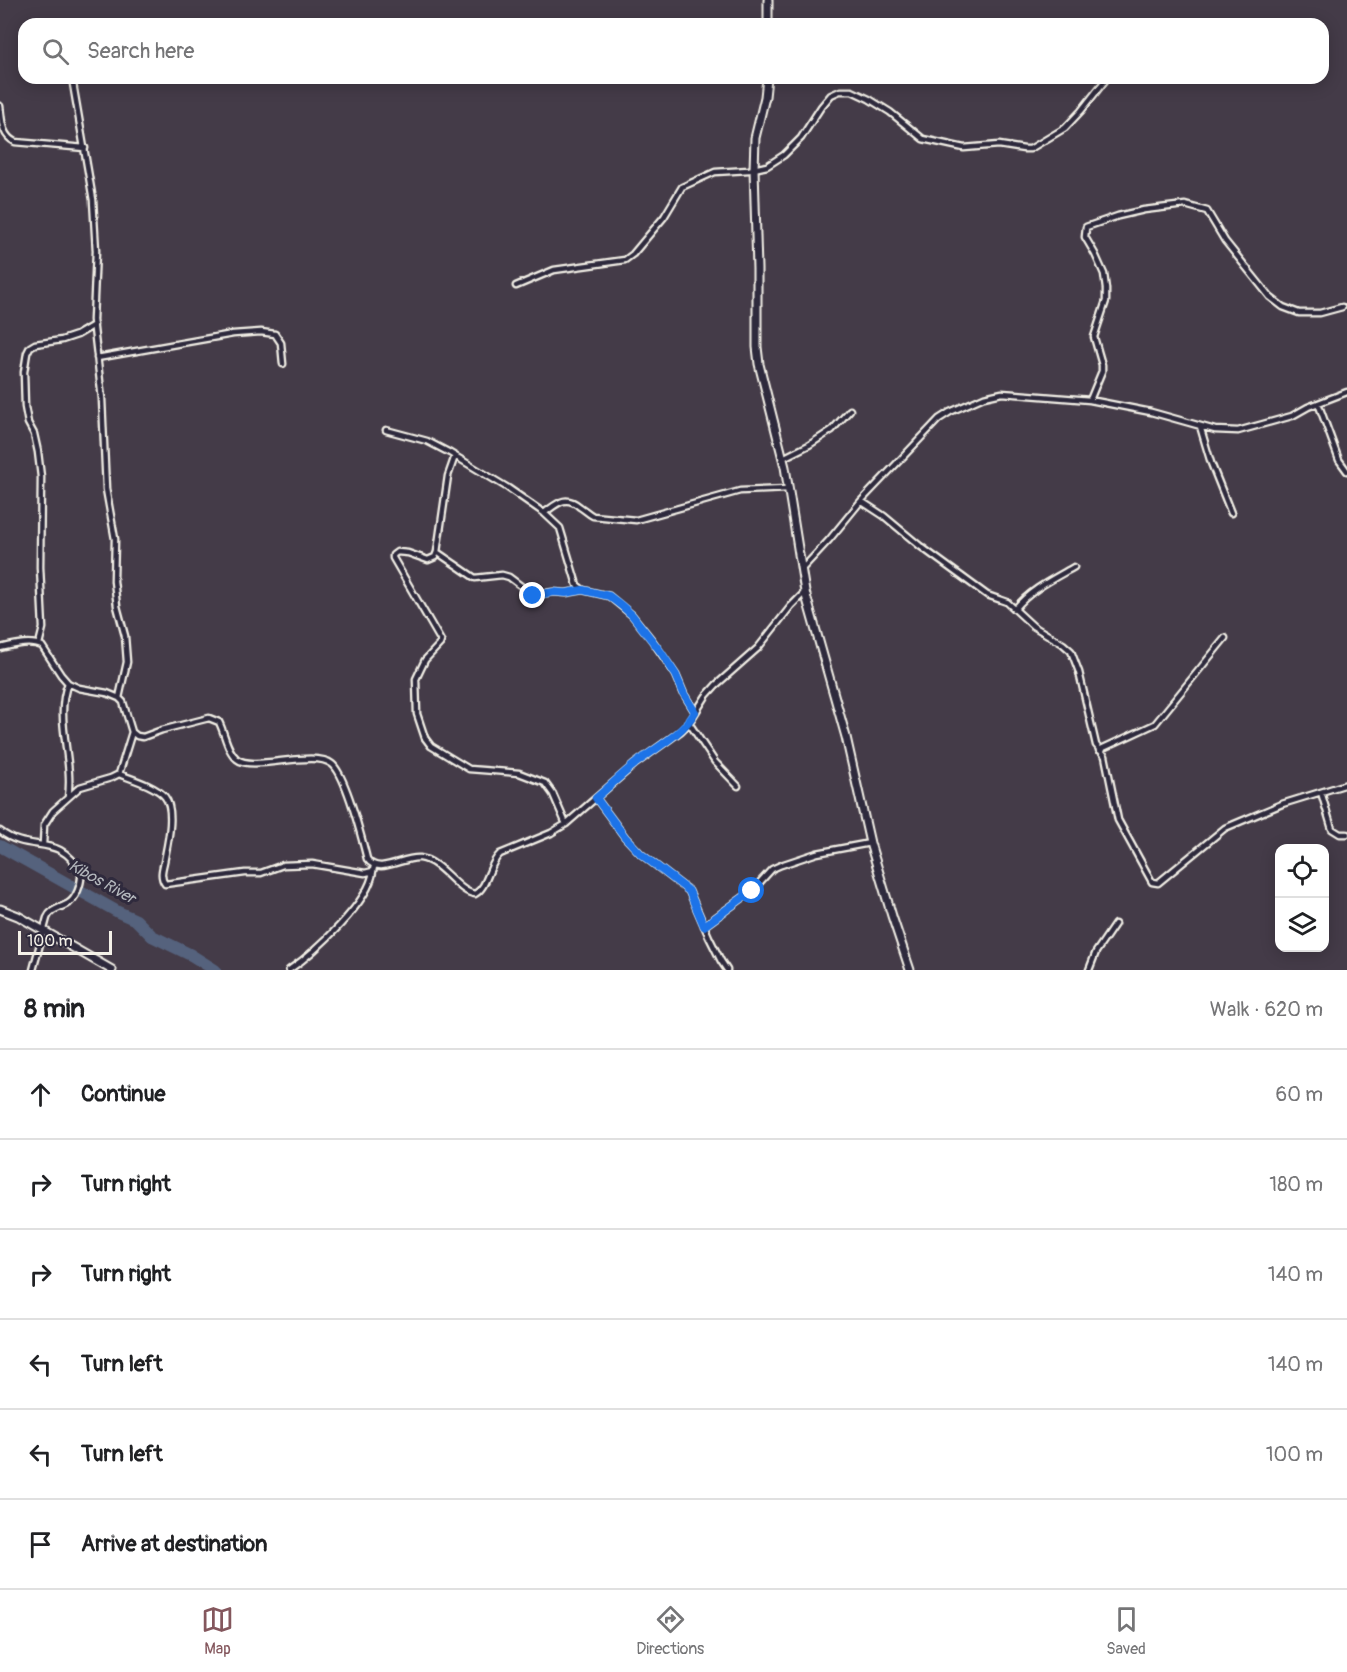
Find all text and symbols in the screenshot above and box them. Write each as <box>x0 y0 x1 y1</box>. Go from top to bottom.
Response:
search box <box>18 18 1329 84</box>
icon: search <box>39 35 72 68</box>
text: Search here <box>87 37 194 65</box>
route end <box>519 582 545 608</box>
map controls <box>1275 844 1329 952</box>
button: locate <box>1275 844 1329 898</box>
water label: Kibos River <box>65 856 141 910</box>
route start <box>738 877 764 903</box>
button: layers <box>1275 898 1329 952</box>
scale bar <box>18 928 112 956</box>
text: 100 m <box>27 931 73 951</box>
text: 8 min <box>24 993 85 1025</box>
text: Walk · 620 m <box>1210 997 1323 1022</box>
icon: ahead <box>24 1078 57 1111</box>
text: Continue <box>81 1080 165 1108</box>
text: 60 m <box>1276 1082 1323 1107</box>
icon: right <box>24 1168 57 1201</box>
text: Turn right <box>81 1170 171 1198</box>
text: 180 m <box>1269 1172 1323 1197</box>
icon: right <box>24 1258 57 1291</box>
text: Turn right <box>81 1260 171 1288</box>
text: 140 m <box>1268 1262 1323 1287</box>
icon: left <box>24 1348 57 1381</box>
text: Turn left <box>81 1350 163 1378</box>
text: 140 m <box>1268 1352 1323 1377</box>
icon: left <box>24 1438 57 1471</box>
text: Turn left <box>81 1440 163 1468</box>
text: 100 m <box>1266 1442 1323 1467</box>
icon: arrive <box>24 1528 57 1561</box>
text: Arrive at destination <box>81 1530 267 1558</box>
tab: Map <box>201 1603 234 1659</box>
tab: Directions <box>636 1603 704 1659</box>
tab: Saved <box>1106 1603 1146 1659</box>

